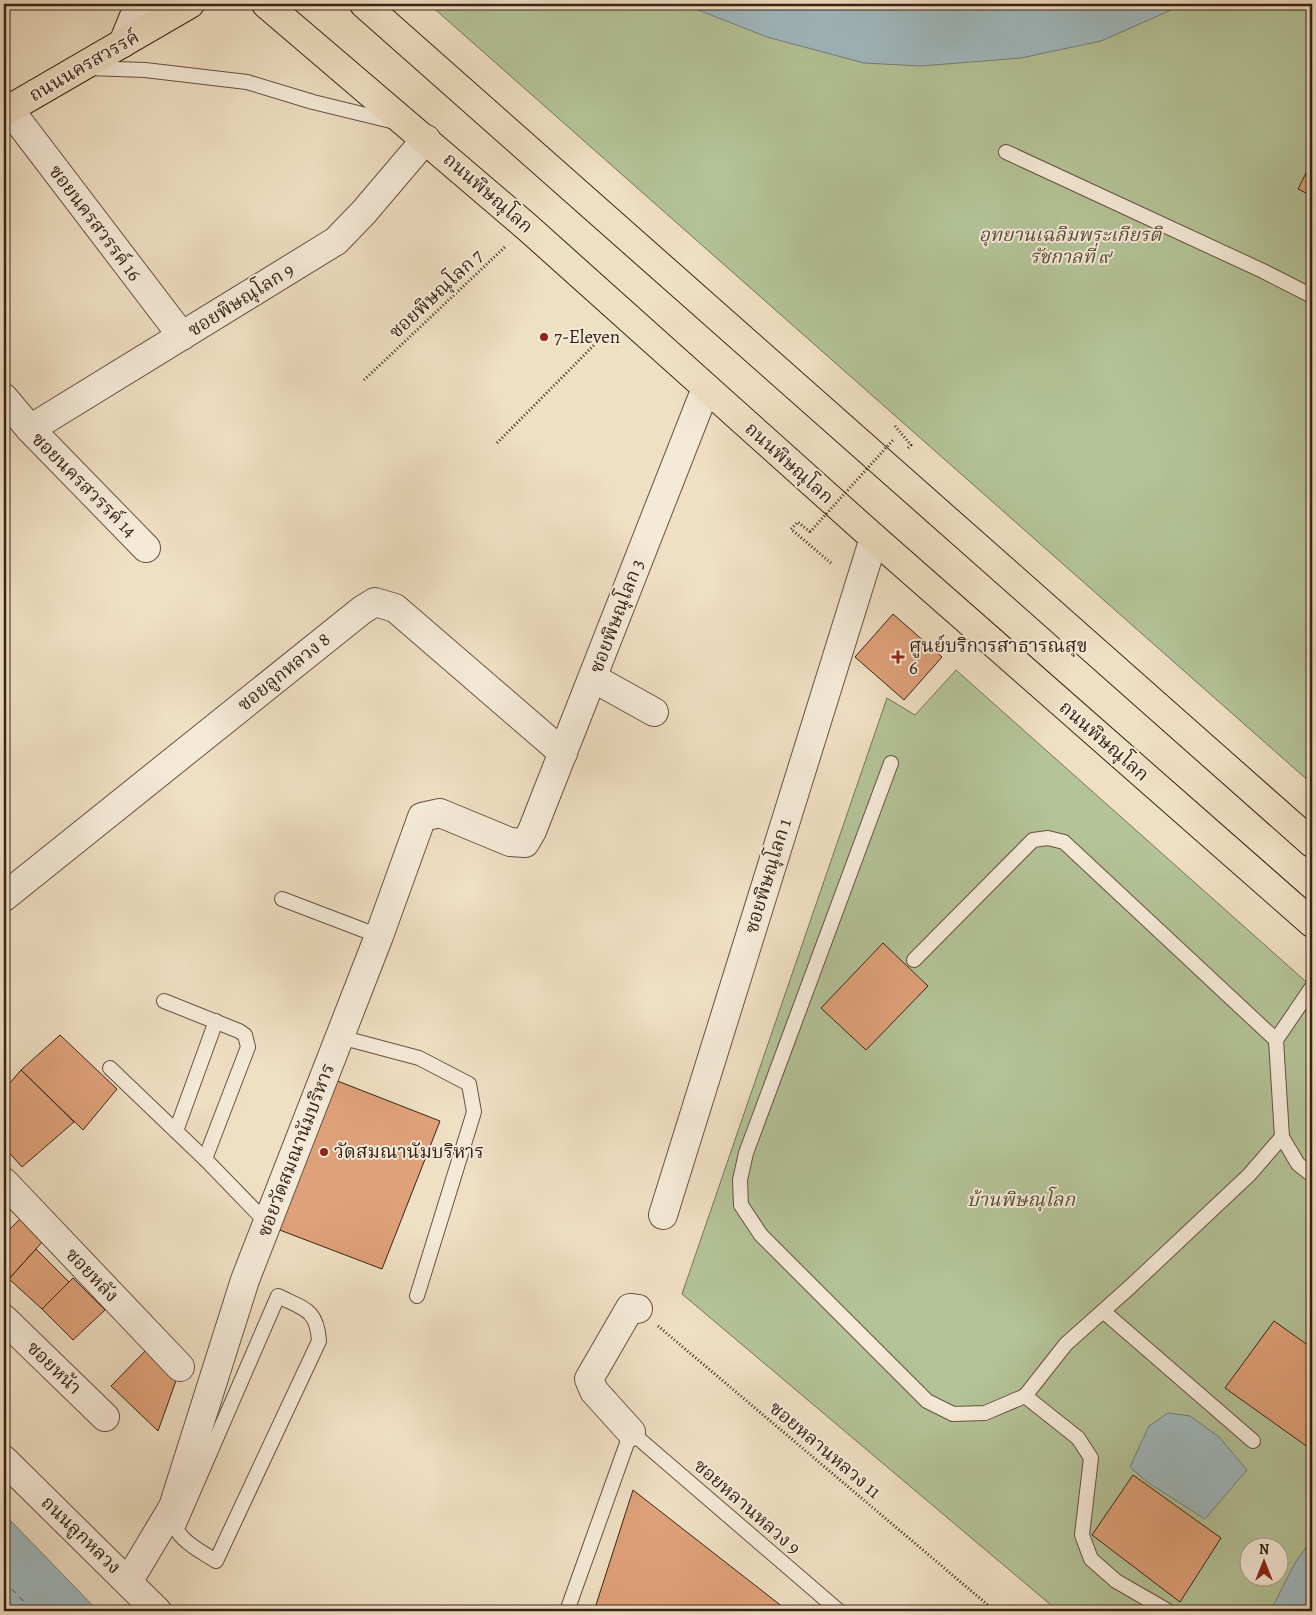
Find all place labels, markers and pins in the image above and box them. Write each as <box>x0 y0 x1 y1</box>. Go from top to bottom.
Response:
place label: 7-Eleven <box>554 324 620 350</box>
marker: 7-Eleven <box>538 331 550 343</box>
place label: ศูนย์บริการสาธารณสุข 6 <box>909 633 1087 681</box>
marker: ศูนย์บริการสาธารณสุข 6 <box>891 650 905 664</box>
place label: วัดสมณานัมบริหาร <box>334 1139 484 1165</box>
marker: วัดสมณานัมบริหาร <box>318 1146 330 1158</box>

